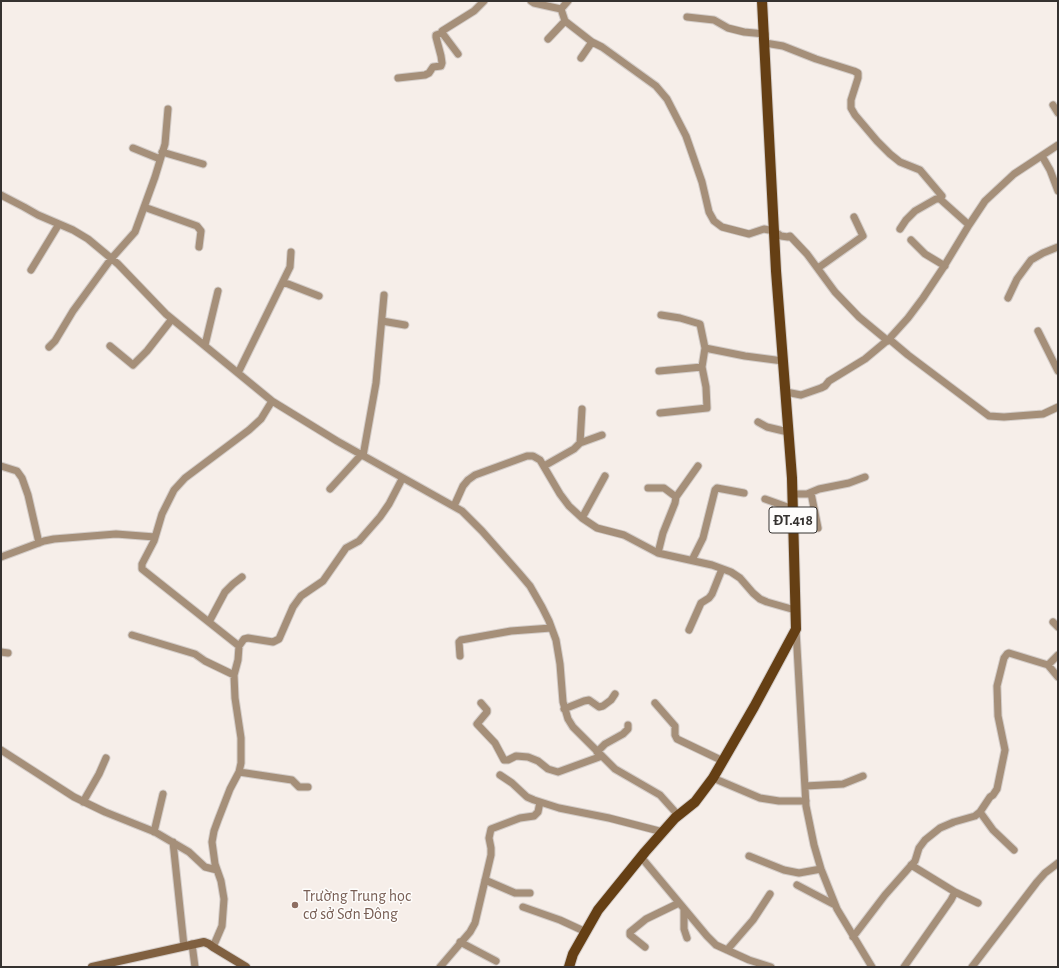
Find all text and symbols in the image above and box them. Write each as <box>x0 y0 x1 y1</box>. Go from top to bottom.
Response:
road number: ĐT.418 <box>769 507 817 533</box>
place label: Trường Trung học cơ sở Sơn Đông <box>303 886 411 924</box>
marker: Trường Trung học cơ sở Sơn Đông <box>290 900 300 910</box>

